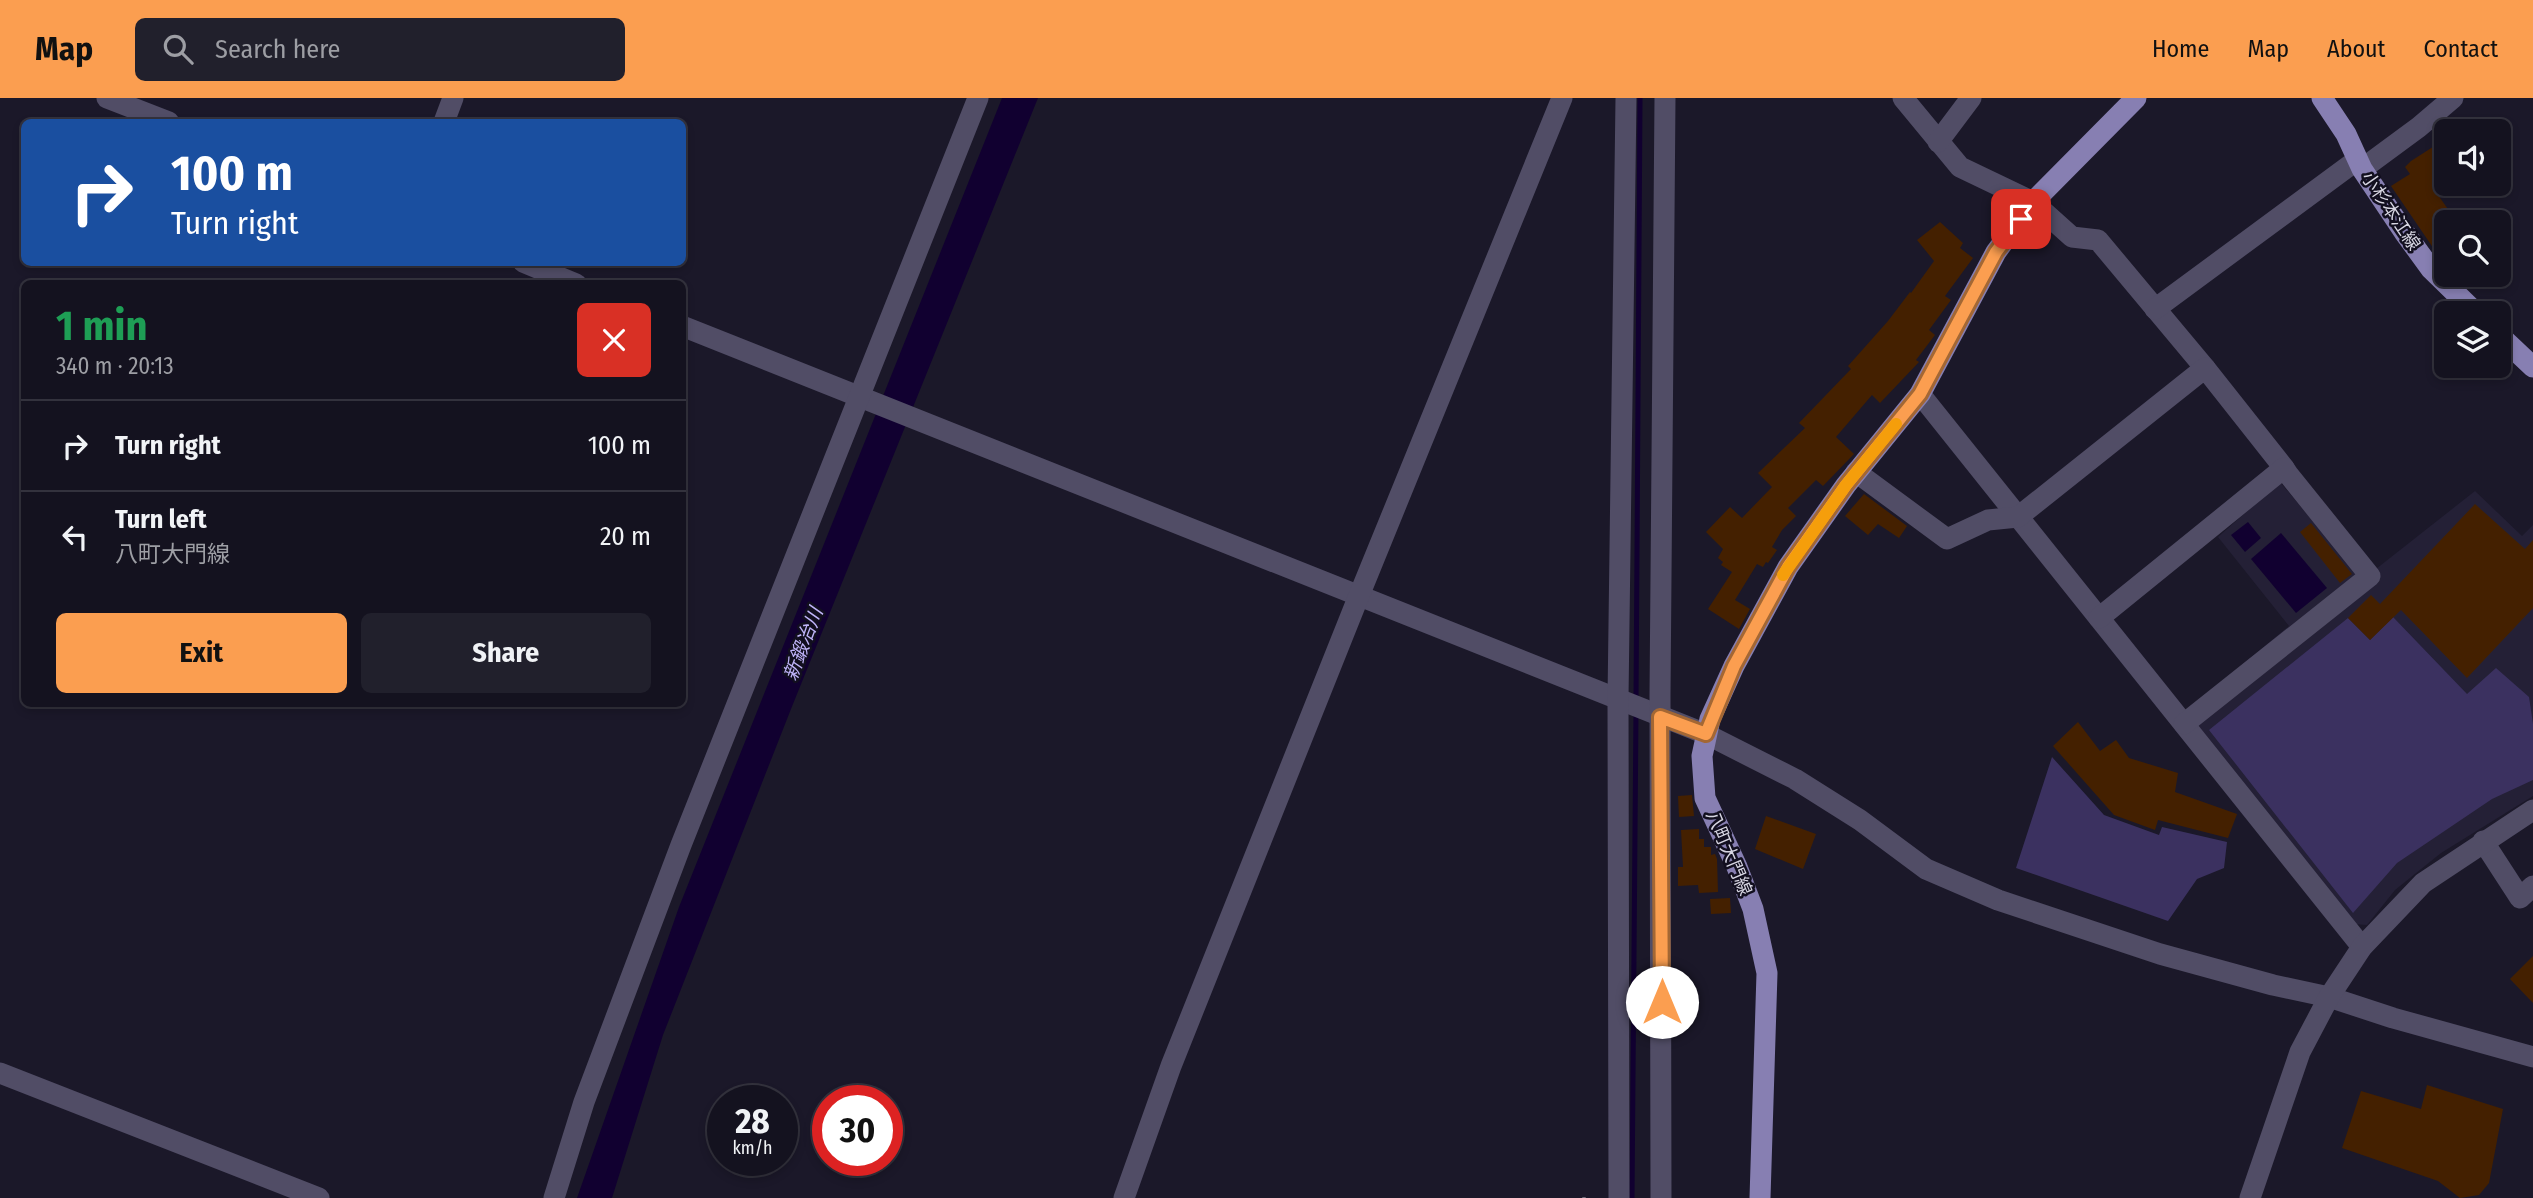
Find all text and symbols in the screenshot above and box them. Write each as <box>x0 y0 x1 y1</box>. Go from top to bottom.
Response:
search box <box>135 18 625 81</box>
text: Map <box>35 29 93 69</box>
icon: search <box>159 30 197 68</box>
text: Search here <box>215 34 340 65</box>
text: Home <box>2152 35 2209 63</box>
text: Map <box>2247 35 2289 63</box>
text: About <box>2327 35 2385 63</box>
text: Contact <box>2423 35 2498 63</box>
map controls <box>2434 119 2511 378</box>
button: sound <box>2434 119 2511 196</box>
text: 100 m <box>171 144 293 203</box>
icon: right <box>56 147 147 238</box>
street label: 小杉本江線 <box>2357 168 2425 254</box>
pin <box>1991 189 2051 249</box>
icon: arrive <box>2002 200 2040 238</box>
text: Turn right <box>171 204 298 242</box>
button: search <box>2434 210 2511 287</box>
text: 1 min <box>56 301 147 351</box>
button: layers <box>2434 301 2511 378</box>
button: close <box>577 303 651 377</box>
text: 340 m · 20:13 <box>56 352 174 380</box>
icon: right <box>56 427 94 465</box>
text: Turn right <box>115 430 221 461</box>
text: 100 m <box>588 430 651 461</box>
text: Turn left <box>115 504 207 535</box>
icon: left <box>56 518 94 556</box>
text: 20 m <box>600 521 651 552</box>
text: 八町大門線 <box>115 540 230 568</box>
water label: 新鍛冶川 <box>779 603 828 684</box>
button: Exit <box>56 613 347 693</box>
button: Share <box>361 613 651 693</box>
street label: 八町大門線 <box>1701 807 1757 899</box>
position arrow <box>1625 965 1699 1039</box>
speed limit sign: 30 <box>812 1085 903 1176</box>
text: 28 <box>735 1100 770 1142</box>
text: km/h <box>732 1137 773 1159</box>

